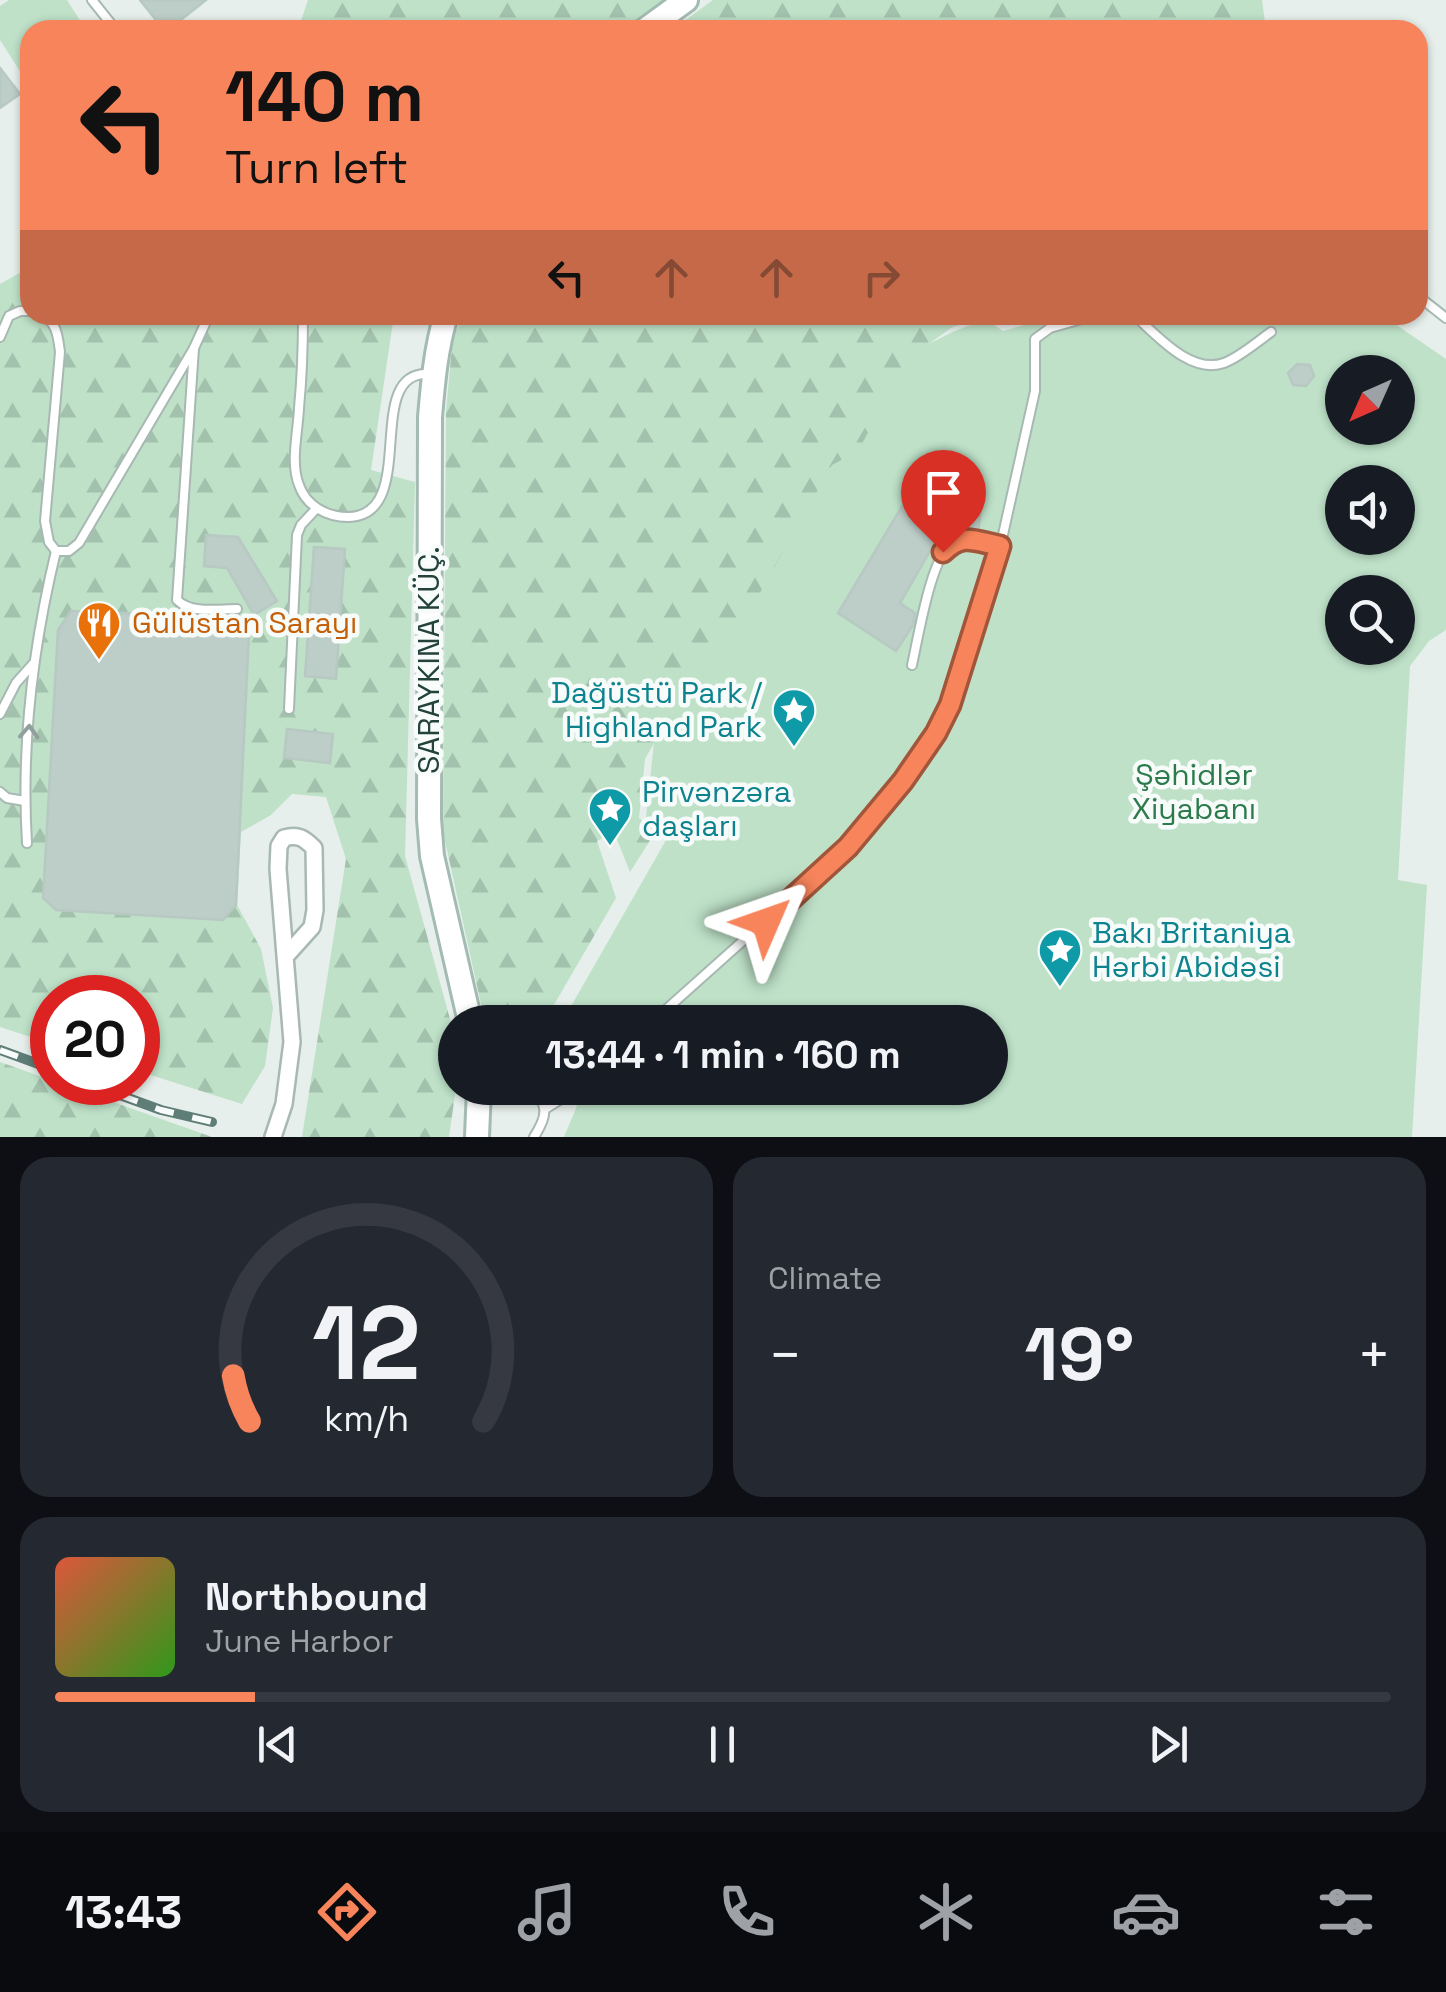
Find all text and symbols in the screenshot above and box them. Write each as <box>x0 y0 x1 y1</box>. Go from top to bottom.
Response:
text: 140 m <box>225 52 424 141</box>
icon: left <box>60 60 190 190</box>
text: Turn left <box>225 139 408 196</box>
icon: left <box>539 250 594 305</box>
icon: ahead <box>644 250 699 305</box>
icon: ahead <box>749 250 804 305</box>
icon: right <box>854 250 909 305</box>
north arrow <box>1325 355 1415 445</box>
map controls <box>1325 355 1415 665</box>
pin <box>901 450 986 553</box>
icon: arrive <box>916 465 971 520</box>
button: sound <box>1325 465 1415 555</box>
street label: SARAYKINA KÜÇ. <box>409 546 448 774</box>
button: search <box>1325 575 1415 665</box>
restaurant icon: Gülüstan Sarayı <box>76 600 122 661</box>
place label: Gülüstan Sarayı <box>132 603 357 642</box>
place label: Dağüstü Park / Highland Park <box>551 673 763 746</box>
place icon: Dağüstü Park / Highland Park <box>771 687 817 748</box>
one-way arrow <box>18 724 39 740</box>
park label: Şəhidlər Xiyabanı <box>1132 755 1256 828</box>
place label: Pirvənzəra daşları <box>642 772 791 845</box>
place icon: Pirvənzəra daşları <box>587 786 633 847</box>
position arrow <box>714 870 818 974</box>
place label: Bakı Britaniya Hərbi Abidəsi <box>1092 913 1291 986</box>
place icon: Bakı Britaniya Hərbi Abidəsi <box>1037 927 1083 988</box>
speed limit sign: 20 <box>30 975 160 1105</box>
text: 13:44 · 1 min · 160 m <box>545 1031 901 1079</box>
text: Climate <box>768 1258 882 1298</box>
text: 12 <box>312 1277 421 1409</box>
text: 19° <box>1025 1306 1134 1402</box>
text: − <box>768 1320 802 1390</box>
text: + <box>1357 1320 1391 1390</box>
text: km/h <box>324 1396 409 1441</box>
text: Northbound <box>205 1573 428 1621</box>
text: June Harbor <box>205 1621 393 1661</box>
icon: previous <box>250 1717 305 1772</box>
icon: pause <box>695 1717 750 1772</box>
icon: next <box>1141 1717 1196 1772</box>
icon: directions <box>312 1877 382 1947</box>
icon: music <box>512 1877 582 1947</box>
icon: phone <box>712 1877 782 1947</box>
icon: climate <box>911 1877 981 1947</box>
icon: car <box>1111 1877 1181 1947</box>
icon: filters <box>1311 1877 1381 1947</box>
text: 13:43 <box>65 1884 182 1941</box>

